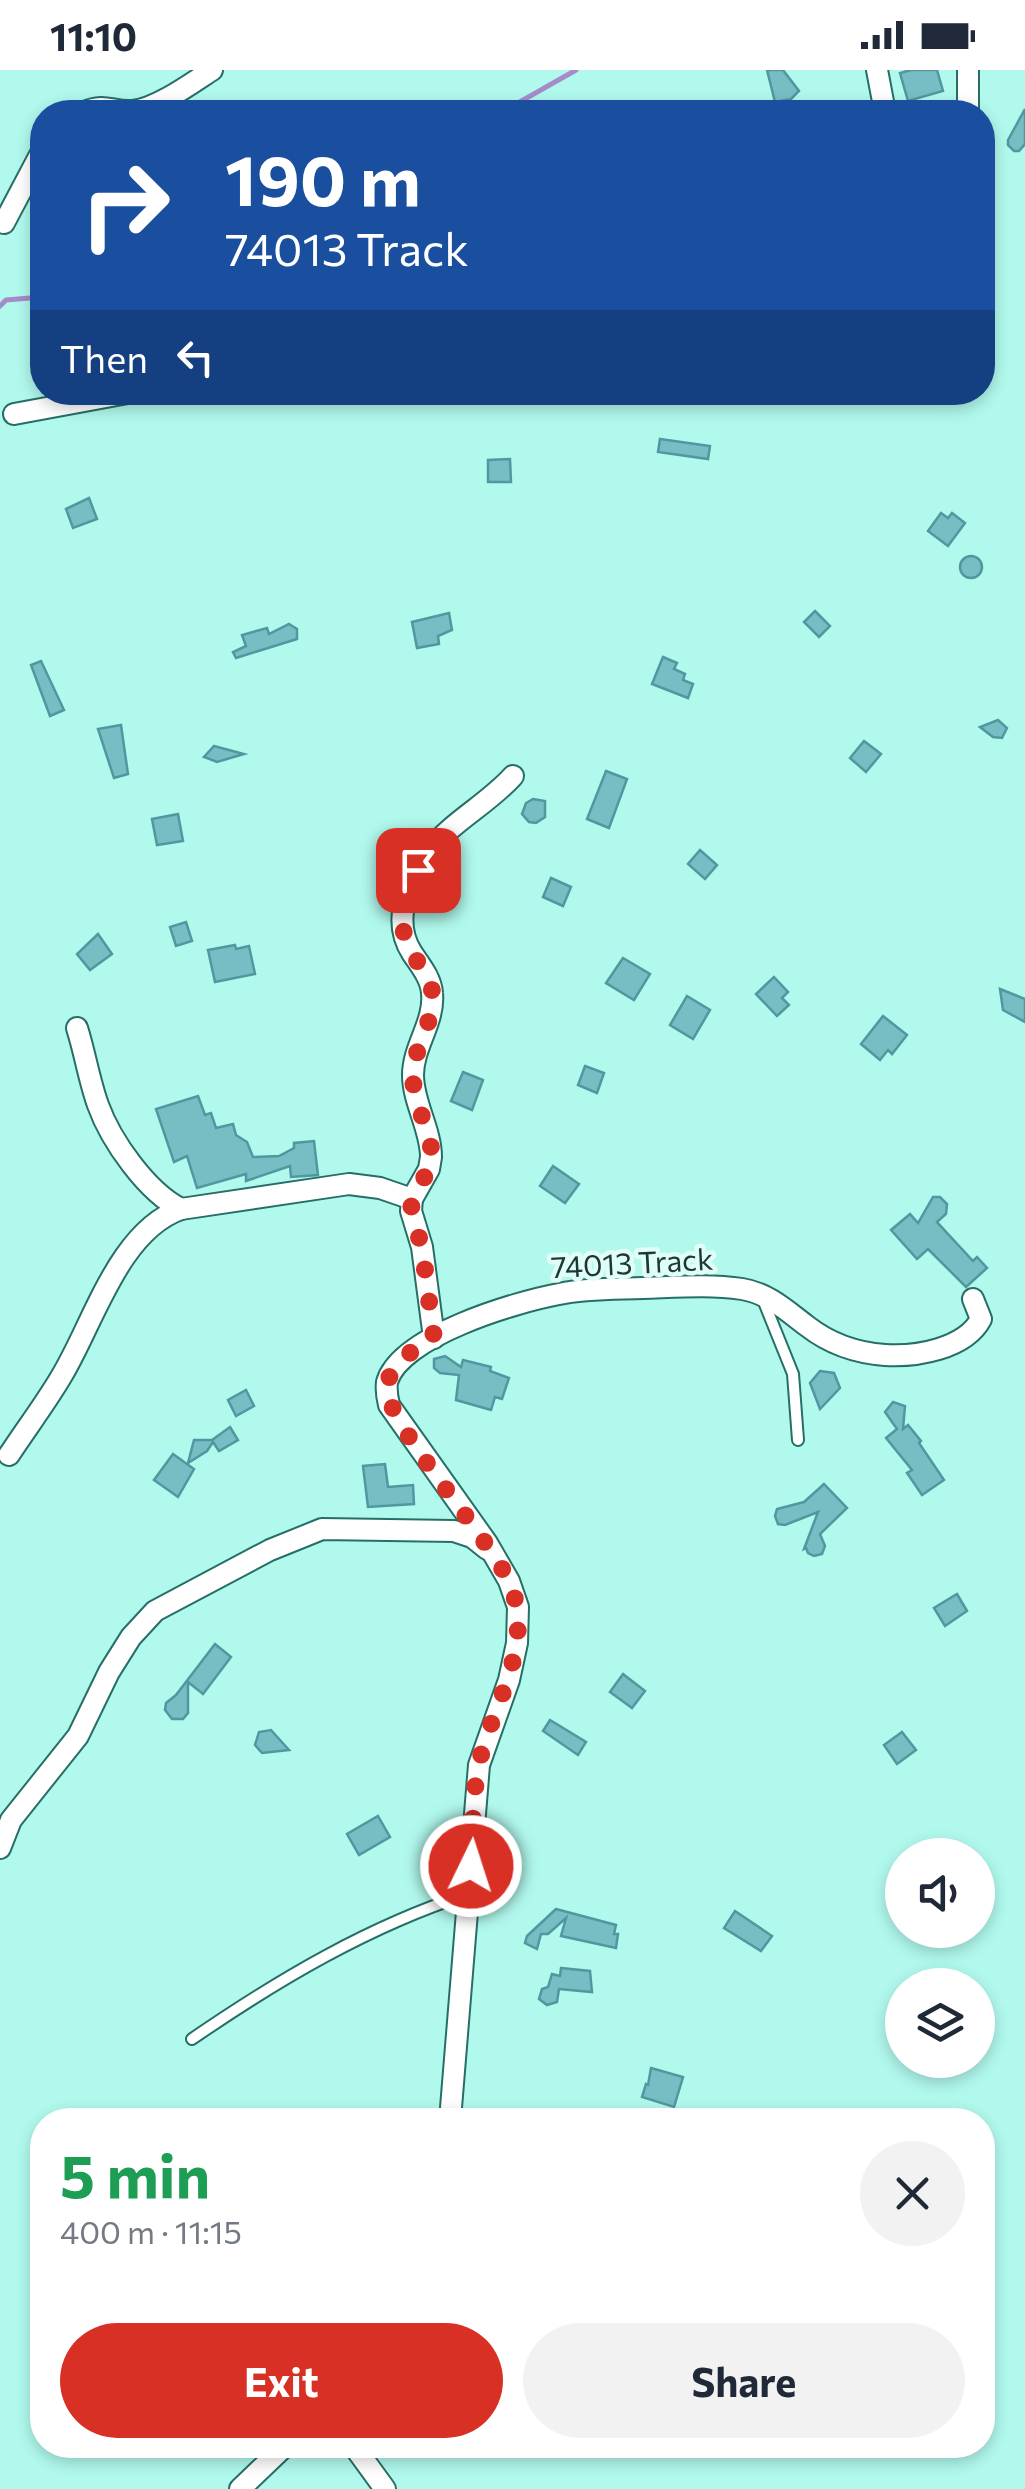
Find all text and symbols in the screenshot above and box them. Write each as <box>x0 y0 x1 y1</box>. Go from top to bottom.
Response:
text: 11:10 <box>50 12 137 59</box>
text: 190 m <box>225 135 421 220</box>
icon: right <box>60 140 190 270</box>
text: 74013 Track <box>225 220 469 275</box>
icon: left <box>168 330 223 385</box>
text: Then <box>60 334 148 381</box>
pin <box>376 828 461 913</box>
icon: arrive <box>391 843 446 898</box>
street label: 74013 Track <box>550 1239 714 1284</box>
position arrow <box>419 1814 523 1918</box>
map controls <box>885 1838 995 2078</box>
button: sound <box>885 1838 995 1948</box>
button: layers <box>885 1968 995 2078</box>
text: 5 min <box>60 2137 210 2210</box>
button: close <box>860 2141 965 2246</box>
text: 400 m · 11:15 <box>60 2211 242 2251</box>
button: Exit <box>60 2323 503 2438</box>
button: Share <box>523 2323 965 2438</box>

